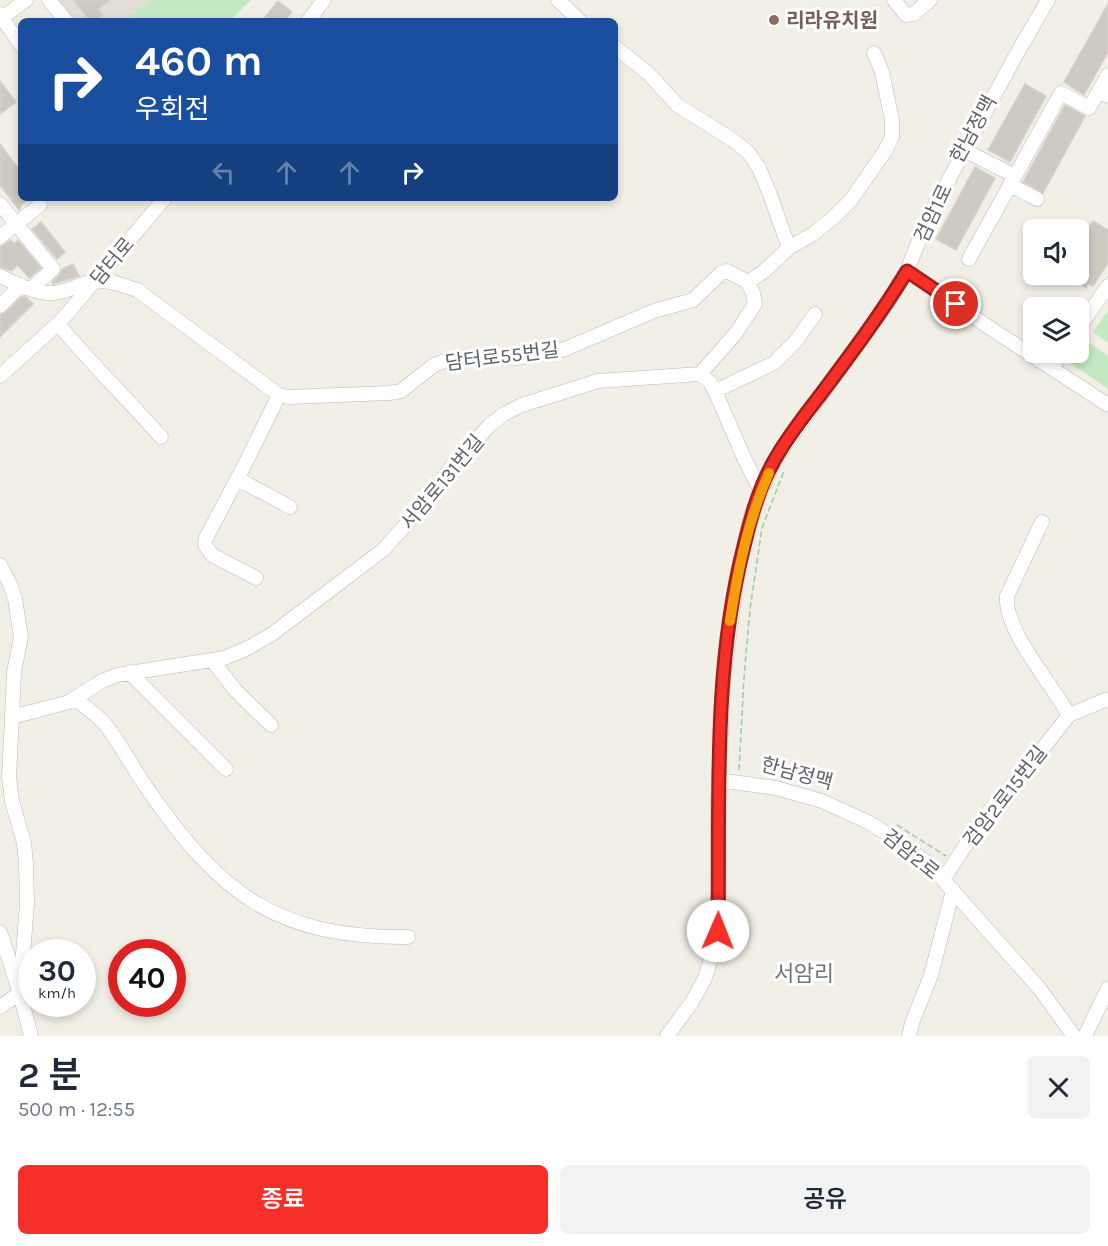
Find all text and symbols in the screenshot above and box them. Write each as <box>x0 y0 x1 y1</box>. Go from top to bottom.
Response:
place label: 리라유치원 <box>786 9 878 32</box>
marker: 리라유치원 <box>767 13 781 27</box>
text: 460 m <box>135 36 263 86</box>
icon: right <box>36 42 114 120</box>
street label: 한남정맥 <box>946 91 1001 167</box>
text: 우회전 <box>135 93 210 125</box>
icon: left <box>207 156 240 189</box>
icon: ahead <box>270 156 303 189</box>
icon: ahead <box>333 156 366 189</box>
icon: right <box>396 156 429 189</box>
street label: 검암1로 <box>910 180 957 246</box>
map controls <box>1023 219 1089 363</box>
button: sound <box>1023 219 1089 285</box>
street label: 담터로 <box>86 233 139 290</box>
pin <box>930 278 981 329</box>
icon: arrive <box>939 287 972 320</box>
button: layers <box>1023 297 1089 363</box>
street label: 담터로55번길 <box>444 338 560 375</box>
street label: 서암로131번길 <box>396 430 489 535</box>
street label: 검암2로15번길 <box>959 741 1052 851</box>
street label: 한남정맥 <box>758 753 835 794</box>
street label: 검암2로 <box>877 824 944 884</box>
position arrow <box>686 899 750 963</box>
speed limit sign: 40 <box>108 939 186 1017</box>
text: 30 <box>38 953 76 989</box>
district label: 서암리 <box>774 961 834 987</box>
text: km/h <box>38 984 76 1002</box>
text: 2 분 <box>18 1054 82 1096</box>
button: close <box>1027 1056 1090 1119</box>
text: 500 m · 12:55 <box>18 1098 135 1121</box>
button: 종료 <box>18 1165 548 1234</box>
button: 공유 <box>560 1165 1090 1234</box>

